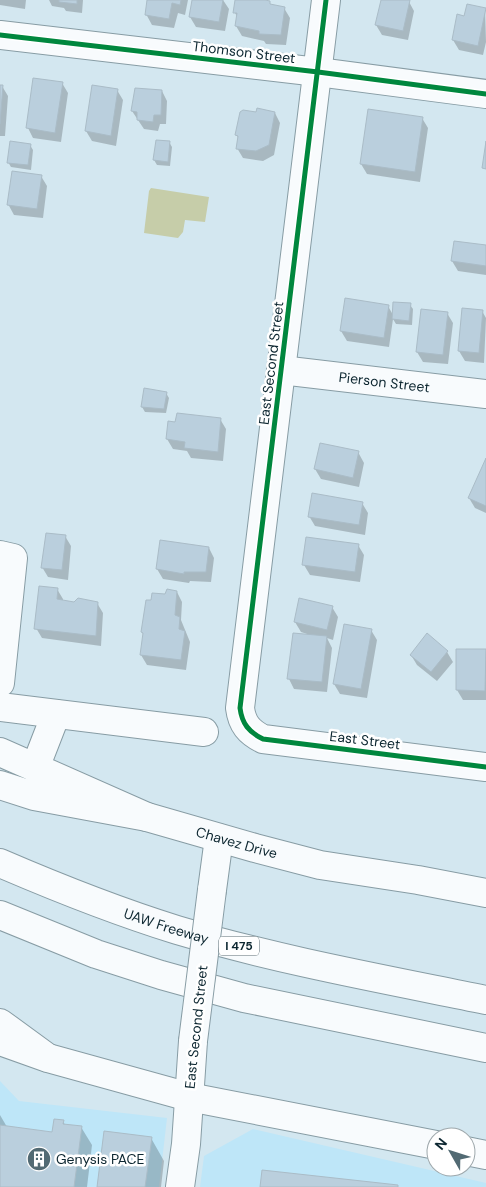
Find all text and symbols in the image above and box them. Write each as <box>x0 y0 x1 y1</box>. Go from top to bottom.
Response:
street label: Thomson Street <box>192 37 296 67</box>
street label: East Second Street <box>255 300 287 426</box>
street label: Pierson Street <box>338 368 431 396</box>
street label: East Street <box>329 727 401 753</box>
street label: Chavez Drive <box>194 823 279 862</box>
street label: UAW Freeway <box>121 904 211 948</box>
road number: I 475 <box>219 936 259 956</box>
street label: East Second Street <box>181 964 211 1090</box>
north arrow <box>426 1127 476 1177</box>
text: N <box>431 1134 451 1153</box>
building icon: Genysis PACE <box>26 1146 52 1172</box>
place label: Genysis PACE <box>56 1150 145 1168</box>

